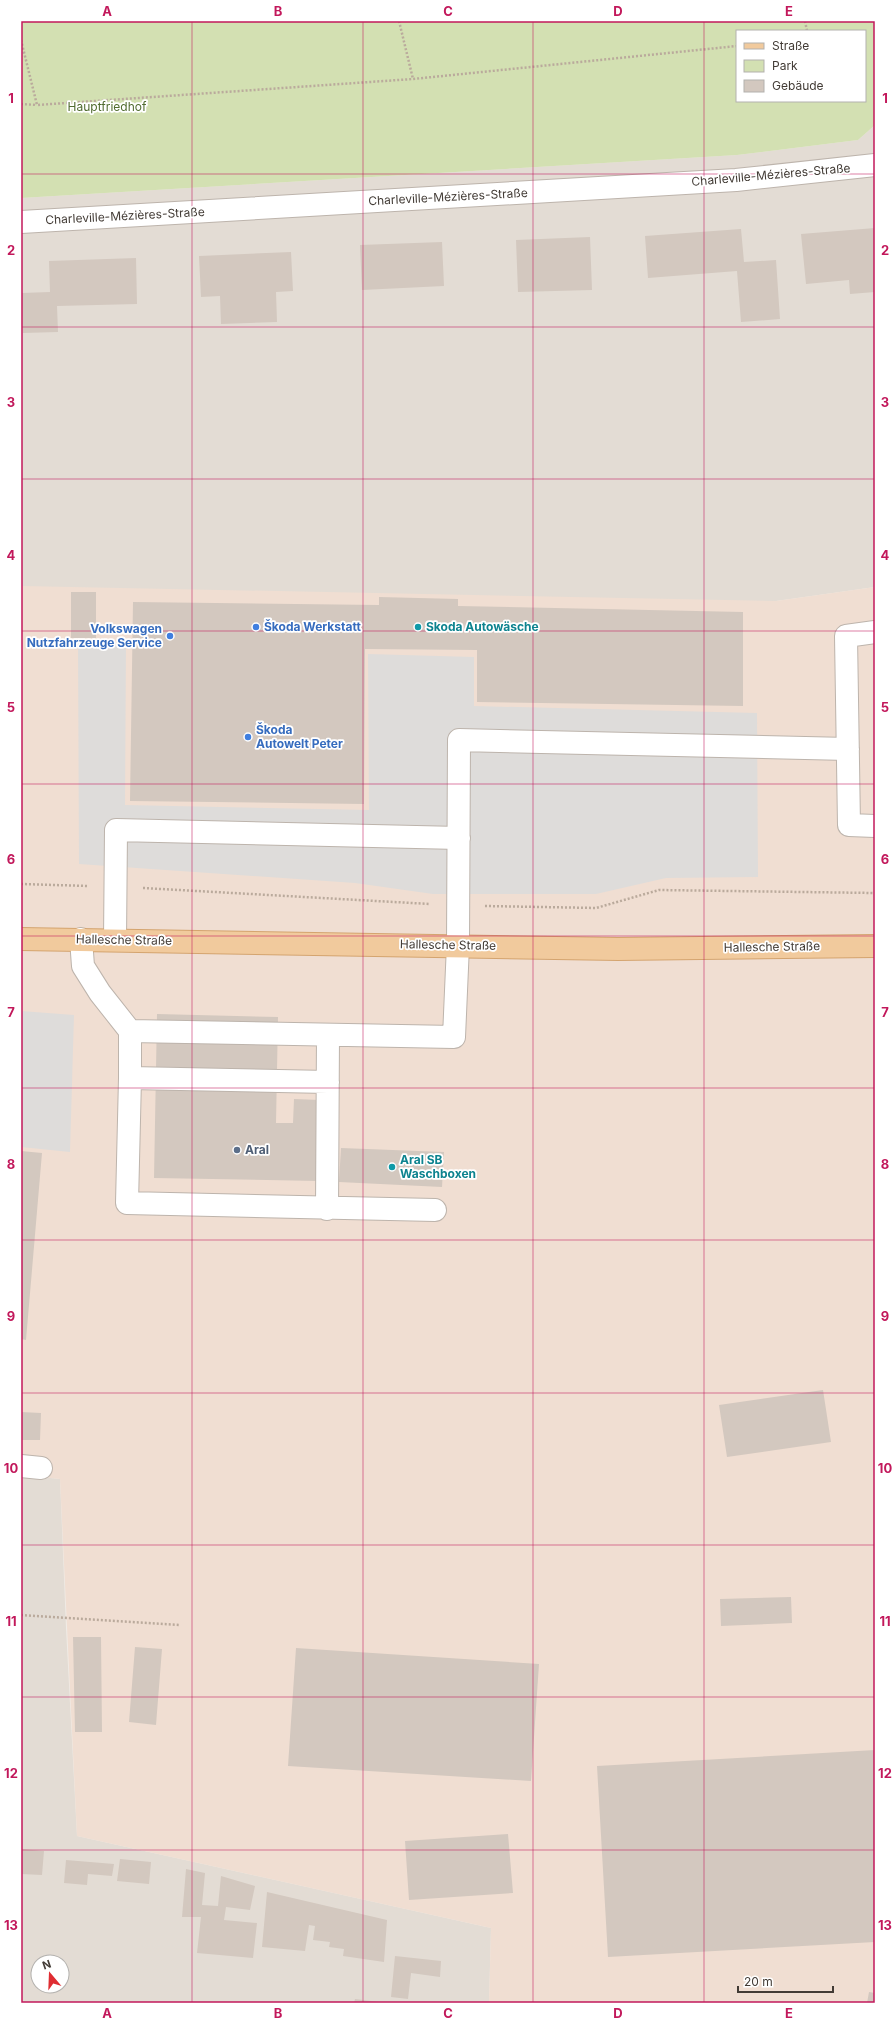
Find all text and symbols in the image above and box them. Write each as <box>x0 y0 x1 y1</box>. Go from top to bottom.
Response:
text: A <box>102 3 112 19</box>
text: B <box>274 3 283 19</box>
text: C <box>443 3 453 19</box>
text: D <box>613 3 623 19</box>
text: E <box>785 3 793 19</box>
legend <box>736 30 866 102</box>
text: Straße <box>772 38 809 53</box>
text: Park <box>772 58 798 73</box>
text: Gebäude <box>772 78 824 93</box>
text: 1 <box>8 90 14 106</box>
text: 1 <box>882 90 888 106</box>
park label: Hauptfriedhof <box>68 99 147 114</box>
street label: Charleville-Mézières-Straße <box>691 160 851 189</box>
street label: Charleville-Mézières-Straße <box>368 185 528 208</box>
street label: Charleville-Mézières-Straße <box>45 204 205 227</box>
text: 2 <box>7 242 15 258</box>
text: 2 <box>881 242 889 258</box>
text: 3 <box>7 394 15 410</box>
text: 3 <box>881 394 889 410</box>
text: 4 <box>7 547 16 563</box>
text: 4 <box>881 547 890 563</box>
place label: Škoda Werkstatt <box>264 619 361 634</box>
place label: Skoda Autowäsche <box>426 619 539 634</box>
place label: Volkswagen Nutzfahrzeuge Service <box>27 621 162 650</box>
marker: Škoda Werkstatt <box>251 622 261 632</box>
marker: Skoda Autowäsche <box>413 622 423 632</box>
marker: Volkswagen Nutzfahrzeuge Service <box>165 631 175 641</box>
text: 5 <box>7 699 15 715</box>
text: 5 <box>881 699 889 715</box>
place label: Škoda Autowelt Peter <box>256 722 343 751</box>
marker: Škoda Autowelt Peter <box>243 732 253 742</box>
text: 6 <box>7 851 15 867</box>
text: 6 <box>881 851 889 867</box>
street label: Hallesche Straße <box>76 931 172 948</box>
street label: Hallesche Straße <box>400 936 496 953</box>
street label: Hallesche Straße <box>724 938 820 955</box>
text: 7 <box>7 1004 15 1020</box>
text: 7 <box>881 1004 889 1020</box>
place label: Aral <box>245 1142 269 1157</box>
marker: Aral <box>232 1145 242 1155</box>
place label: Aral SB Waschboxen <box>400 1152 476 1181</box>
text: 8 <box>7 1156 15 1172</box>
text: 8 <box>881 1156 889 1172</box>
marker: Aral SB Waschboxen <box>387 1162 397 1172</box>
text: 9 <box>7 1308 15 1324</box>
text: 9 <box>881 1308 889 1324</box>
text: 10 <box>4 1460 18 1476</box>
text: 10 <box>878 1460 892 1476</box>
text: 11 <box>5 1613 17 1629</box>
text: 11 <box>879 1613 891 1629</box>
text: 12 <box>4 1765 18 1781</box>
text: 12 <box>878 1765 892 1781</box>
text: 13 <box>4 1917 18 1933</box>
text: 13 <box>878 1917 892 1933</box>
north arrow <box>30 1954 70 1994</box>
text: N <box>40 1957 53 1973</box>
scale bar <box>738 1968 833 1994</box>
text: 20 m <box>744 1974 773 1989</box>
text: A <box>102 2005 112 2021</box>
text: B <box>274 2005 283 2021</box>
text: C <box>443 2005 453 2021</box>
text: D <box>613 2005 623 2021</box>
text: E <box>785 2005 793 2021</box>

